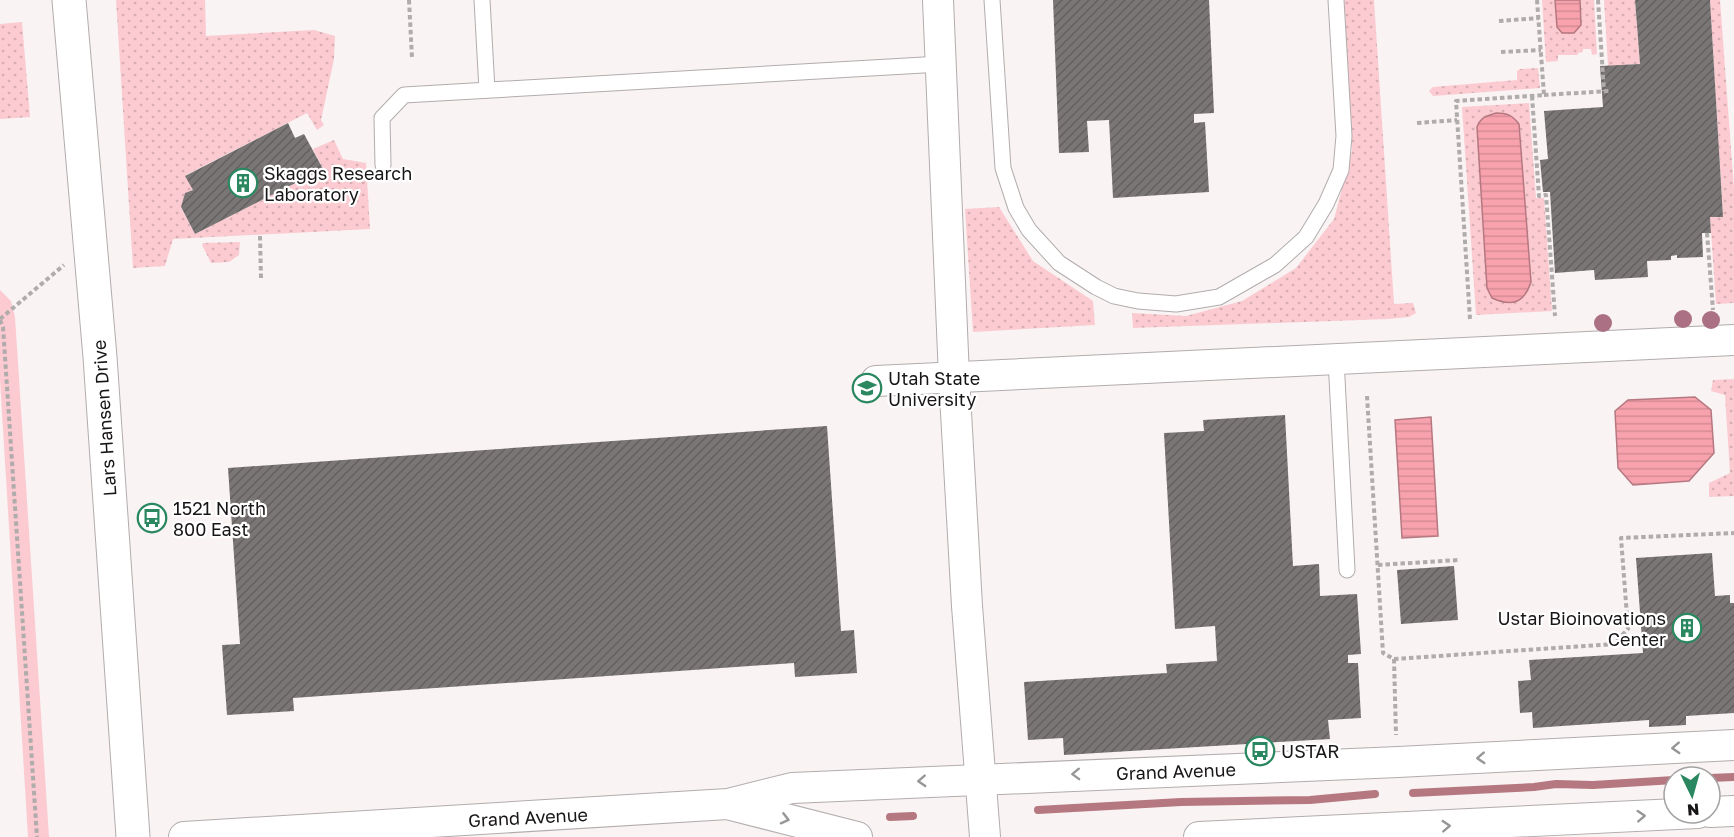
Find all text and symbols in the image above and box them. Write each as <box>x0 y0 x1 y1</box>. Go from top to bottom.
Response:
place label: Skaggs Research Laboratory <box>264 162 412 205</box>
building icon: Skaggs Research Laboratory <box>227 167 259 199</box>
street label: Lars Hansen Drive <box>88 339 120 497</box>
place label: Utah State University <box>888 367 980 410</box>
school or university icon: Utah State University <box>851 372 883 404</box>
place label: 1521 North 800 East <box>173 497 266 540</box>
bus stop icon: 1521 North 800 East <box>136 502 168 534</box>
place label: Ustar Bioinovations Center <box>1497 607 1666 650</box>
building icon: Ustar Bioinovations Center <box>1671 612 1703 644</box>
bus stop icon: USTAR <box>1244 735 1276 767</box>
place label: USTAR <box>1281 740 1340 762</box>
one-way arrow <box>1671 742 1680 755</box>
one-way arrow <box>1476 751 1485 764</box>
street label: Grand Avenue <box>1116 758 1236 784</box>
north arrow <box>1662 765 1722 825</box>
one-way arrow <box>1072 768 1081 781</box>
one-way arrow <box>918 775 927 788</box>
text: N <box>1686 799 1700 820</box>
street label: Grand Avenue <box>468 803 588 831</box>
one-way arrow <box>1637 809 1646 822</box>
one-way arrow <box>780 811 790 824</box>
one-way arrow <box>1442 819 1451 832</box>

